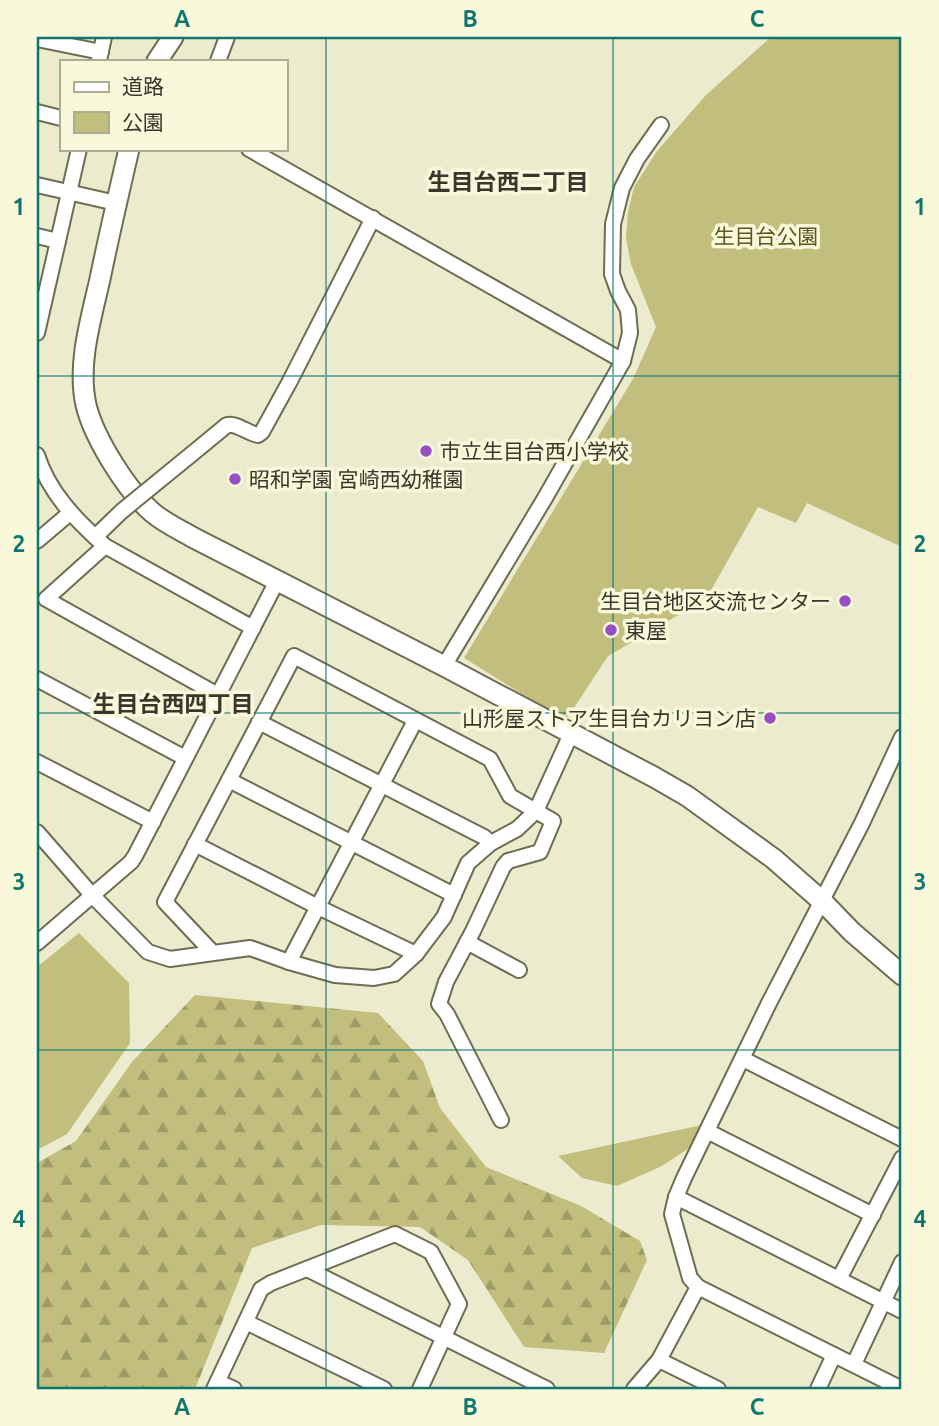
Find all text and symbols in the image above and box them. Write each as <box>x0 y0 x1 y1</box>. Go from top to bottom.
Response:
text: A <box>174 6 190 31</box>
text: B <box>462 6 478 31</box>
text: C <box>750 6 765 31</box>
legend <box>60 60 287 150</box>
text: 道路 <box>122 74 164 98</box>
text: 公園 <box>122 110 164 134</box>
district label: 生目台西二丁目 <box>428 169 589 194</box>
text: 1 <box>13 194 25 219</box>
text: 1 <box>914 194 926 219</box>
park label: 生目台公園 <box>714 224 819 248</box>
place label: 市立生目台西小学校 <box>440 439 629 463</box>
marker: 市立生目台西小学校 <box>418 443 434 459</box>
place label: 昭和学園 宮崎西幼稚園 <box>249 467 464 491</box>
marker: 昭和学園 宮崎西幼稚園 <box>227 471 243 487</box>
text: 2 <box>13 531 25 556</box>
text: 2 <box>914 531 926 556</box>
place label: 生目台地区交流センター <box>600 589 831 613</box>
marker: 生目台地区交流センター <box>837 593 853 609</box>
place label: 東屋 <box>625 618 667 642</box>
marker: 東屋 <box>603 622 619 638</box>
district label: 生目台西四丁目 <box>93 691 254 716</box>
place label: 山形屋ストア生目台カリヨン店 <box>462 706 756 730</box>
marker: 山形屋ストア生目台カリヨン店 <box>762 710 778 726</box>
text: 3 <box>13 869 25 894</box>
text: 3 <box>914 869 926 894</box>
text: 4 <box>13 1206 26 1231</box>
text: 4 <box>914 1206 927 1231</box>
text: A <box>174 1394 190 1419</box>
text: B <box>462 1394 478 1419</box>
text: C <box>750 1394 765 1419</box>

